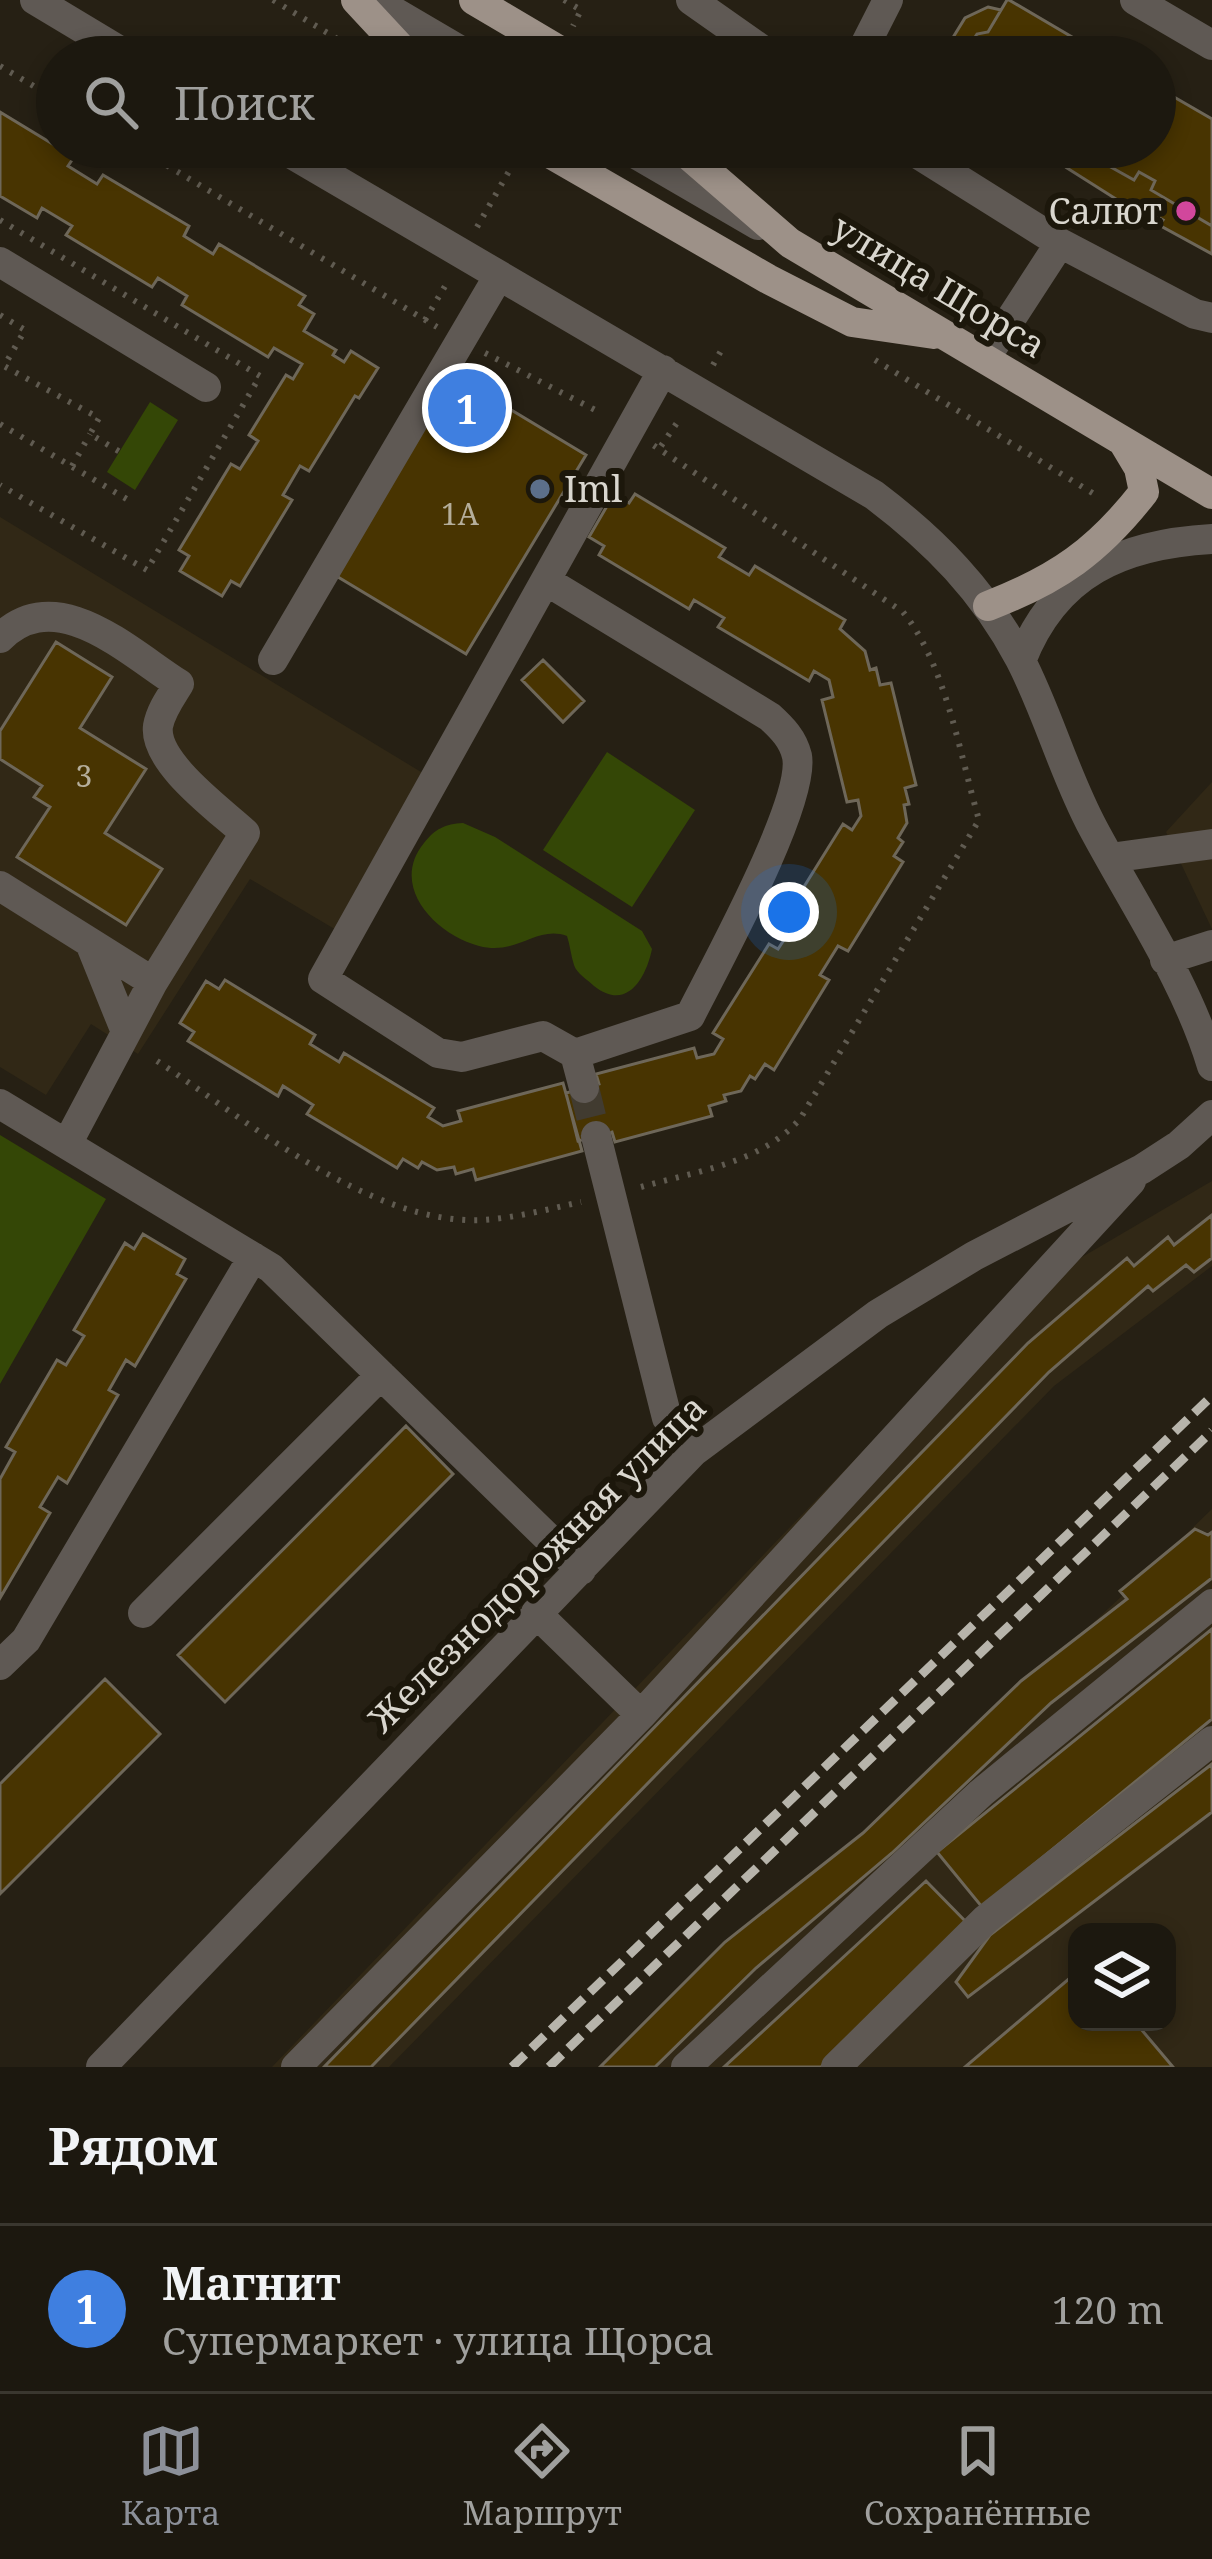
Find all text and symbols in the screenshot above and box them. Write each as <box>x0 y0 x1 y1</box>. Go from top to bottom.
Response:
search box <box>36 36 1176 168</box>
icon: search <box>78 69 144 135</box>
text: Поиск <box>174 72 315 133</box>
place label: Салют <box>1048 186 1162 235</box>
marker: Салют <box>1173 198 1199 224</box>
street label: улица Щорса <box>823 202 1055 369</box>
pin: 1 <box>428 363 506 453</box>
place label: Iml <box>564 464 622 513</box>
marker: Iml <box>527 476 553 502</box>
house number: 1А <box>441 493 480 534</box>
house number: 3 <box>76 755 92 796</box>
your location <box>759 882 819 942</box>
street label: Железнодорожная улица <box>356 1383 716 1743</box>
map controls <box>1068 1923 1176 2031</box>
button: layers <box>1068 1923 1176 2031</box>
text: Рядом <box>48 2110 218 2180</box>
text: Магнит <box>162 2252 341 2313</box>
text: 1 <box>76 2282 98 2335</box>
text: 120 m <box>1052 2282 1164 2335</box>
text: Супермаркет · улица Щорса <box>162 2313 715 2366</box>
tab: Карта <box>121 2418 220 2535</box>
tab: Маршрут <box>462 2418 622 2535</box>
tab: Сохранённые <box>864 2418 1091 2535</box>

